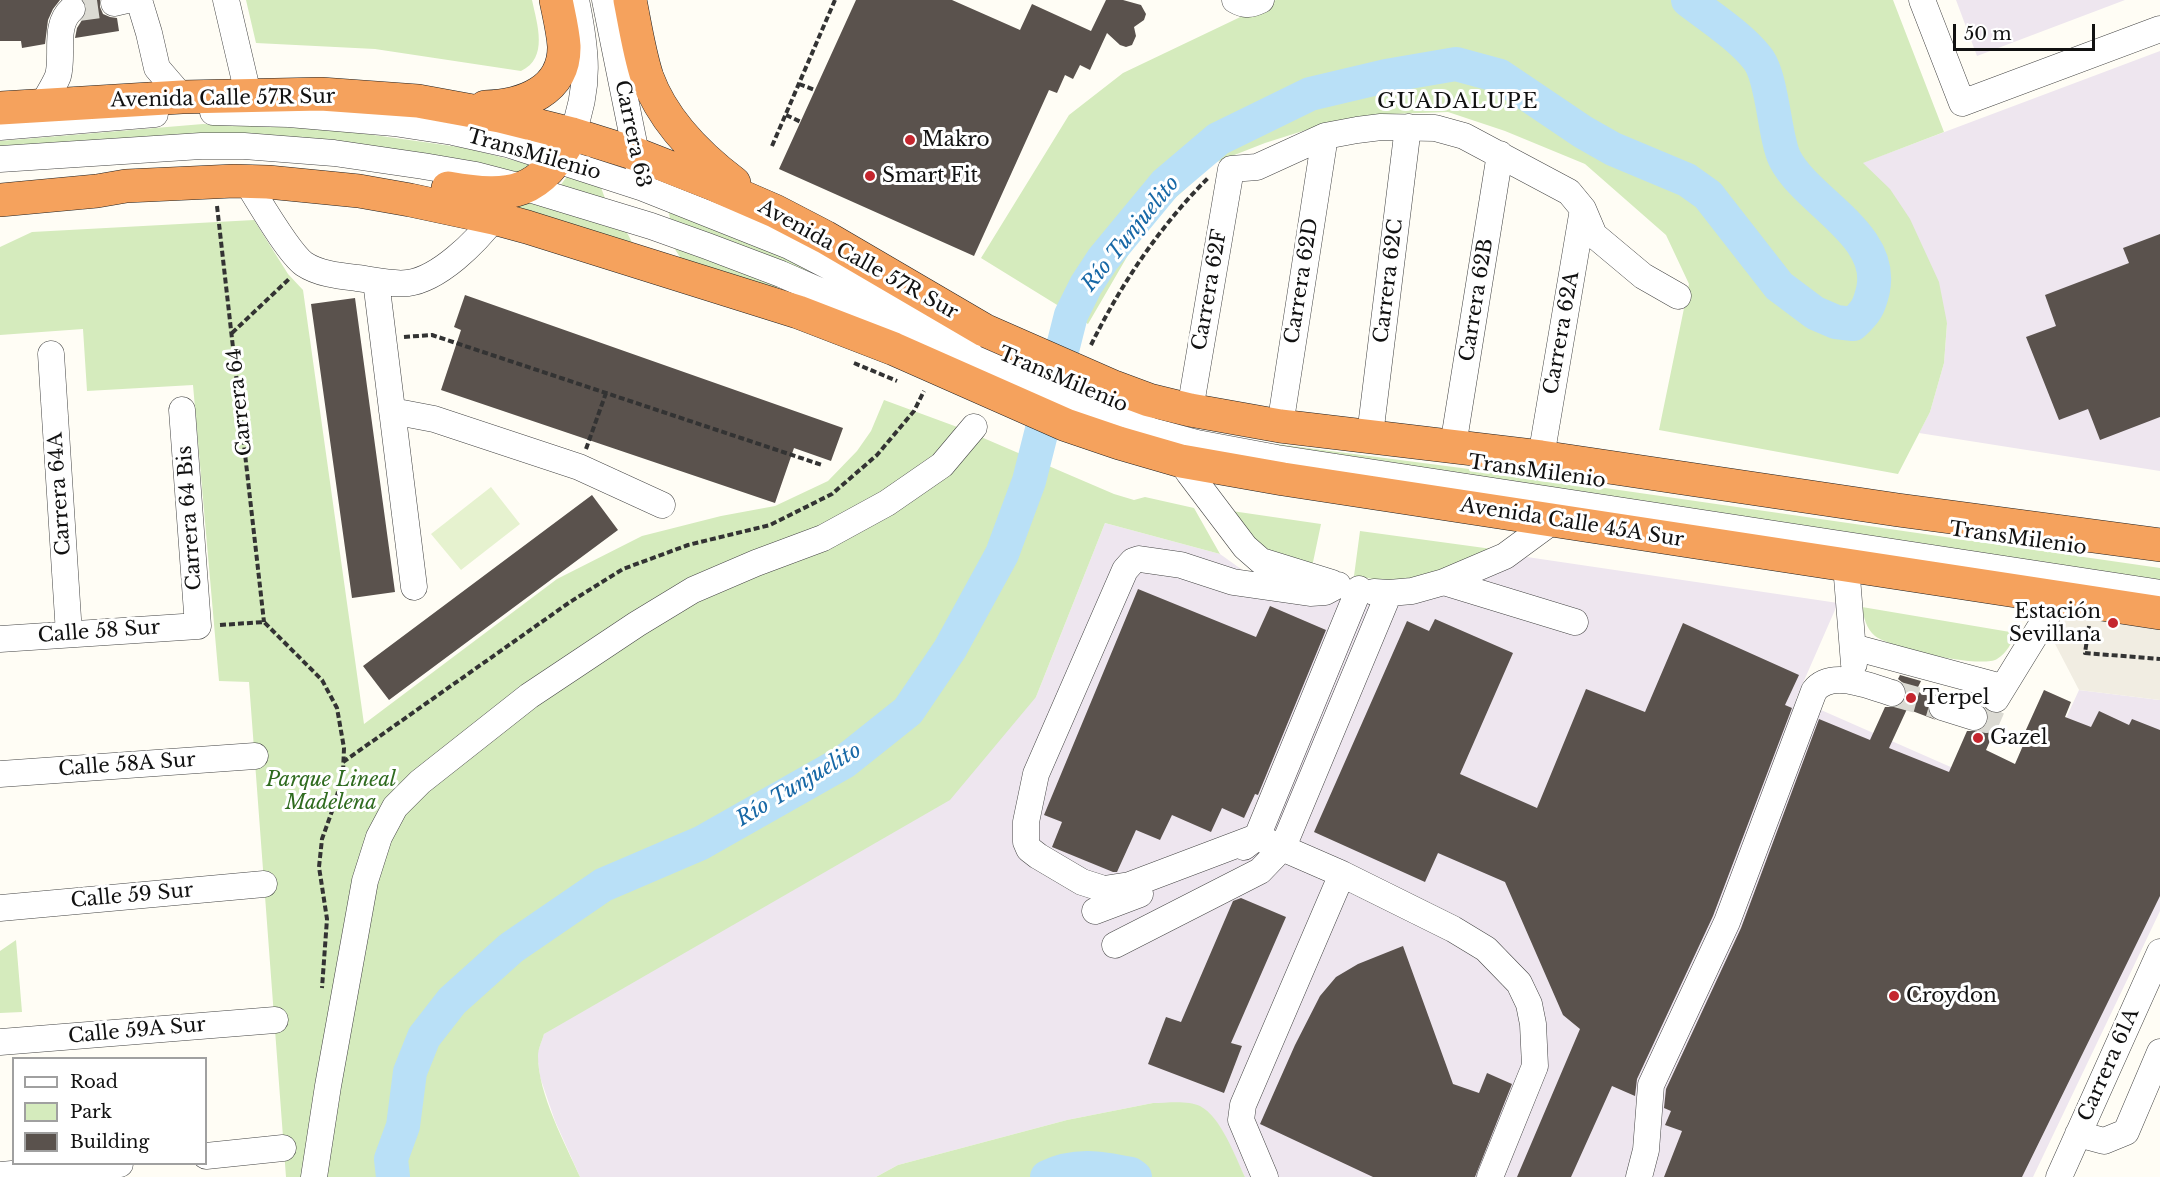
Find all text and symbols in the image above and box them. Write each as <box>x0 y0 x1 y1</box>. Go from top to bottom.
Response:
scale bar <box>1956 12 2098 50</box>
text: 50 m <box>1964 23 2012 45</box>
street label: Carrera 63 <box>609 78 655 190</box>
street label: Avenida Calle 57R Sur <box>111 85 335 113</box>
district label: GUADALUPE <box>1377 89 1539 115</box>
street label: TransMilenio <box>464 124 604 186</box>
place label: Makro <box>922 128 990 152</box>
marker: Makro <box>903 133 917 147</box>
place label: Smart Fit <box>882 164 978 188</box>
marker: Smart Fit <box>863 169 877 183</box>
water label: Río Tunjuelito <box>1077 171 1185 297</box>
street label: Avenida Calle 57R Sur <box>754 195 962 325</box>
street label: Carrera 62D <box>1280 217 1324 345</box>
street label: Carrera 62C <box>1369 217 1409 345</box>
street label: Carrera 62F <box>1188 228 1232 352</box>
street label: Carrera 62B <box>1455 237 1499 363</box>
street label: Carrera 62A <box>1539 270 1585 396</box>
street label: TransMilenio <box>995 342 1131 418</box>
street label: Carrera 64 <box>222 347 258 457</box>
street label: Carrera 64A <box>44 431 76 557</box>
street label: Carrera 64 Bis <box>173 445 207 591</box>
street label: TransMilenio <box>1467 450 1607 494</box>
street label: Avenida Calle 45A Sur <box>1459 493 1685 553</box>
street label: TransMilenio <box>1948 517 2088 561</box>
place label: Estación Sevillana <box>2009 600 2101 647</box>
street label: Calle 58 Sur <box>37 616 161 648</box>
marker: Estación Sevillana <box>2106 616 2120 630</box>
place label: Terpel <box>1923 686 1989 710</box>
marker: Terpel <box>1904 691 1918 705</box>
place label: Gazel <box>1990 726 2048 750</box>
marker: Gazel <box>1971 731 1985 745</box>
water label: Río Tunjuelito <box>732 738 866 832</box>
street label: Calle 58A Sur <box>57 748 197 782</box>
park label: Parque Lineal Madelena <box>266 768 396 815</box>
street label: Calle 59 Sur <box>70 879 194 913</box>
place label: Croydon <box>1906 984 1997 1008</box>
marker: Croydon <box>1887 989 1901 1003</box>
street label: Carrera 61A <box>2073 1005 2145 1125</box>
street label: Calle 59A Sur <box>67 1013 207 1049</box>
legend <box>12 1057 207 1165</box>
text: Road <box>70 1071 118 1093</box>
text: Park <box>70 1101 112 1123</box>
text: Building <box>70 1131 149 1153</box>

